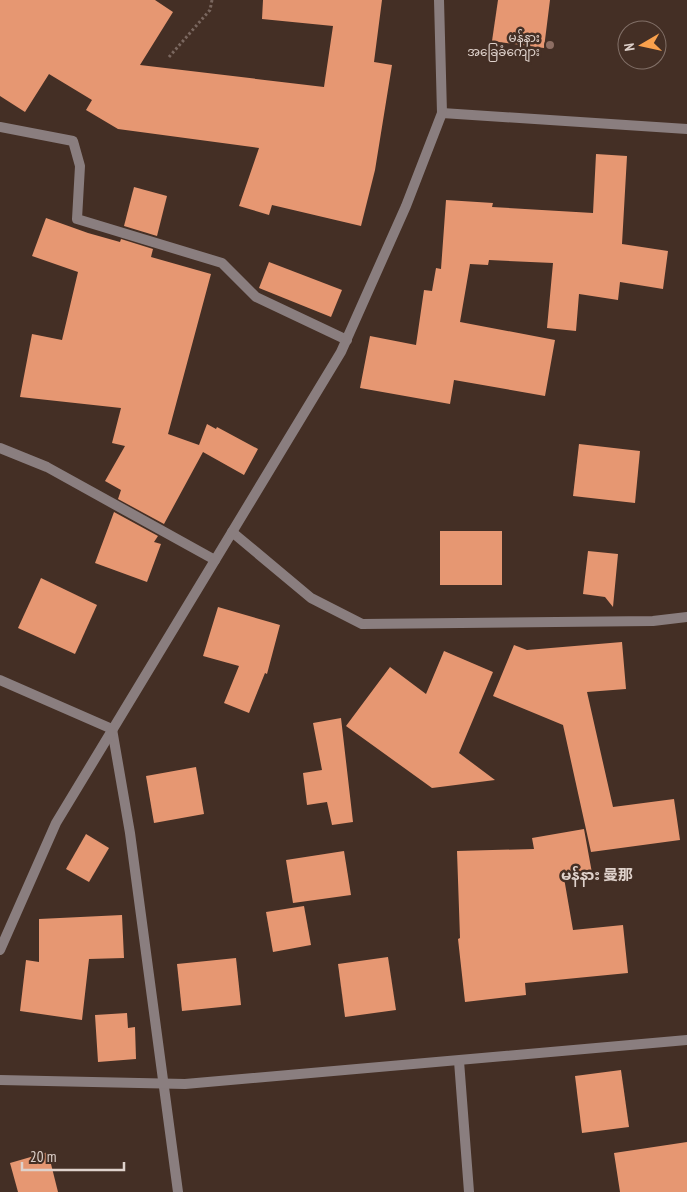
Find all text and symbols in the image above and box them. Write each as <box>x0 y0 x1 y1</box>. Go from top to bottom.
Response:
north arrow <box>617 20 667 70</box>
place label: မန်နား အခြေခံကျေား <box>467 29 540 62</box>
marker: မန်နား အခြေခံကျေား <box>544 39 556 51</box>
text: N <box>620 42 639 52</box>
district label: မန်နား 曼那 <box>561 865 633 887</box>
scale bar <box>22 1140 125 1172</box>
text: 20 m <box>30 1147 56 1166</box>

